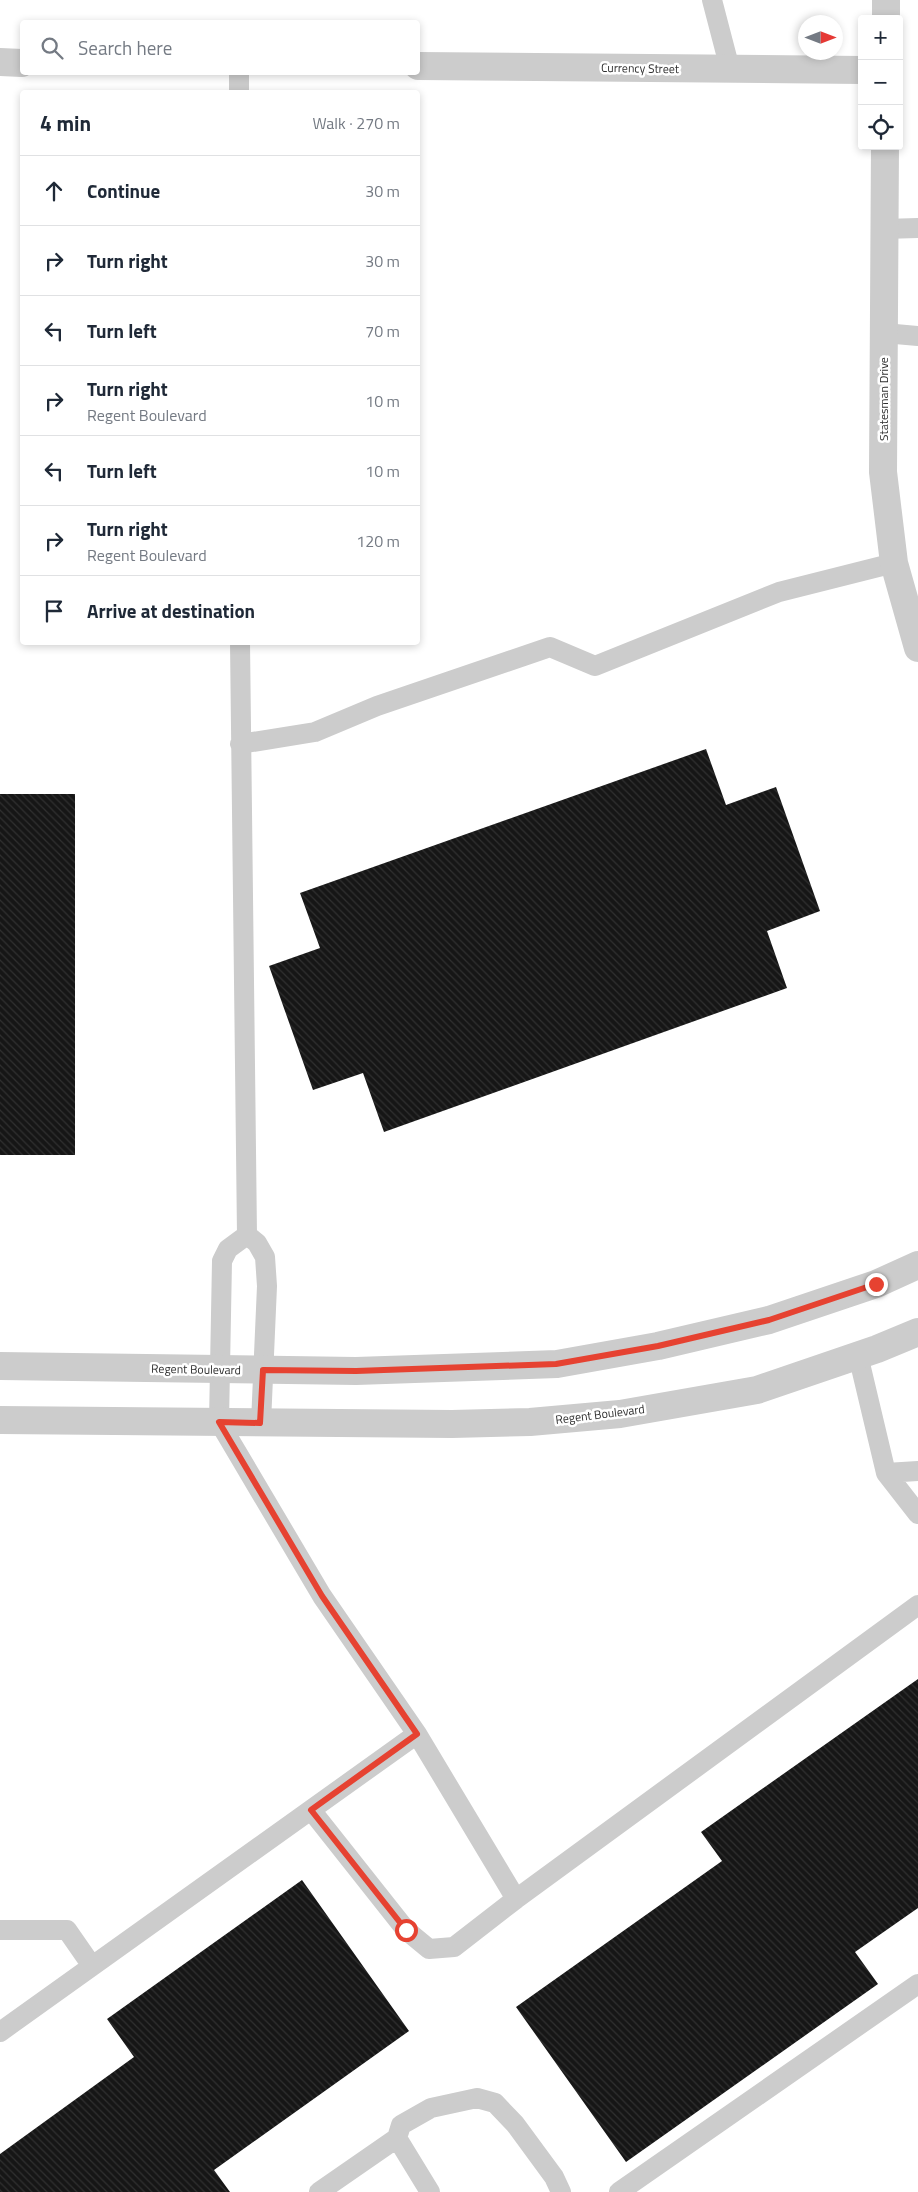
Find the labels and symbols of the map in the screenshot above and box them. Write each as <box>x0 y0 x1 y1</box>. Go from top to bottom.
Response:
north arrow <box>798 15 843 60</box>
street label: Currency Street <box>601 58 680 78</box>
street label: Statesman Drive <box>874 357 893 441</box>
route end <box>865 1273 888 1296</box>
street label: Regent Boulevard <box>151 1359 241 1379</box>
street label: Regent Boulevard <box>554 1399 646 1429</box>
route start <box>395 1919 418 1942</box>

